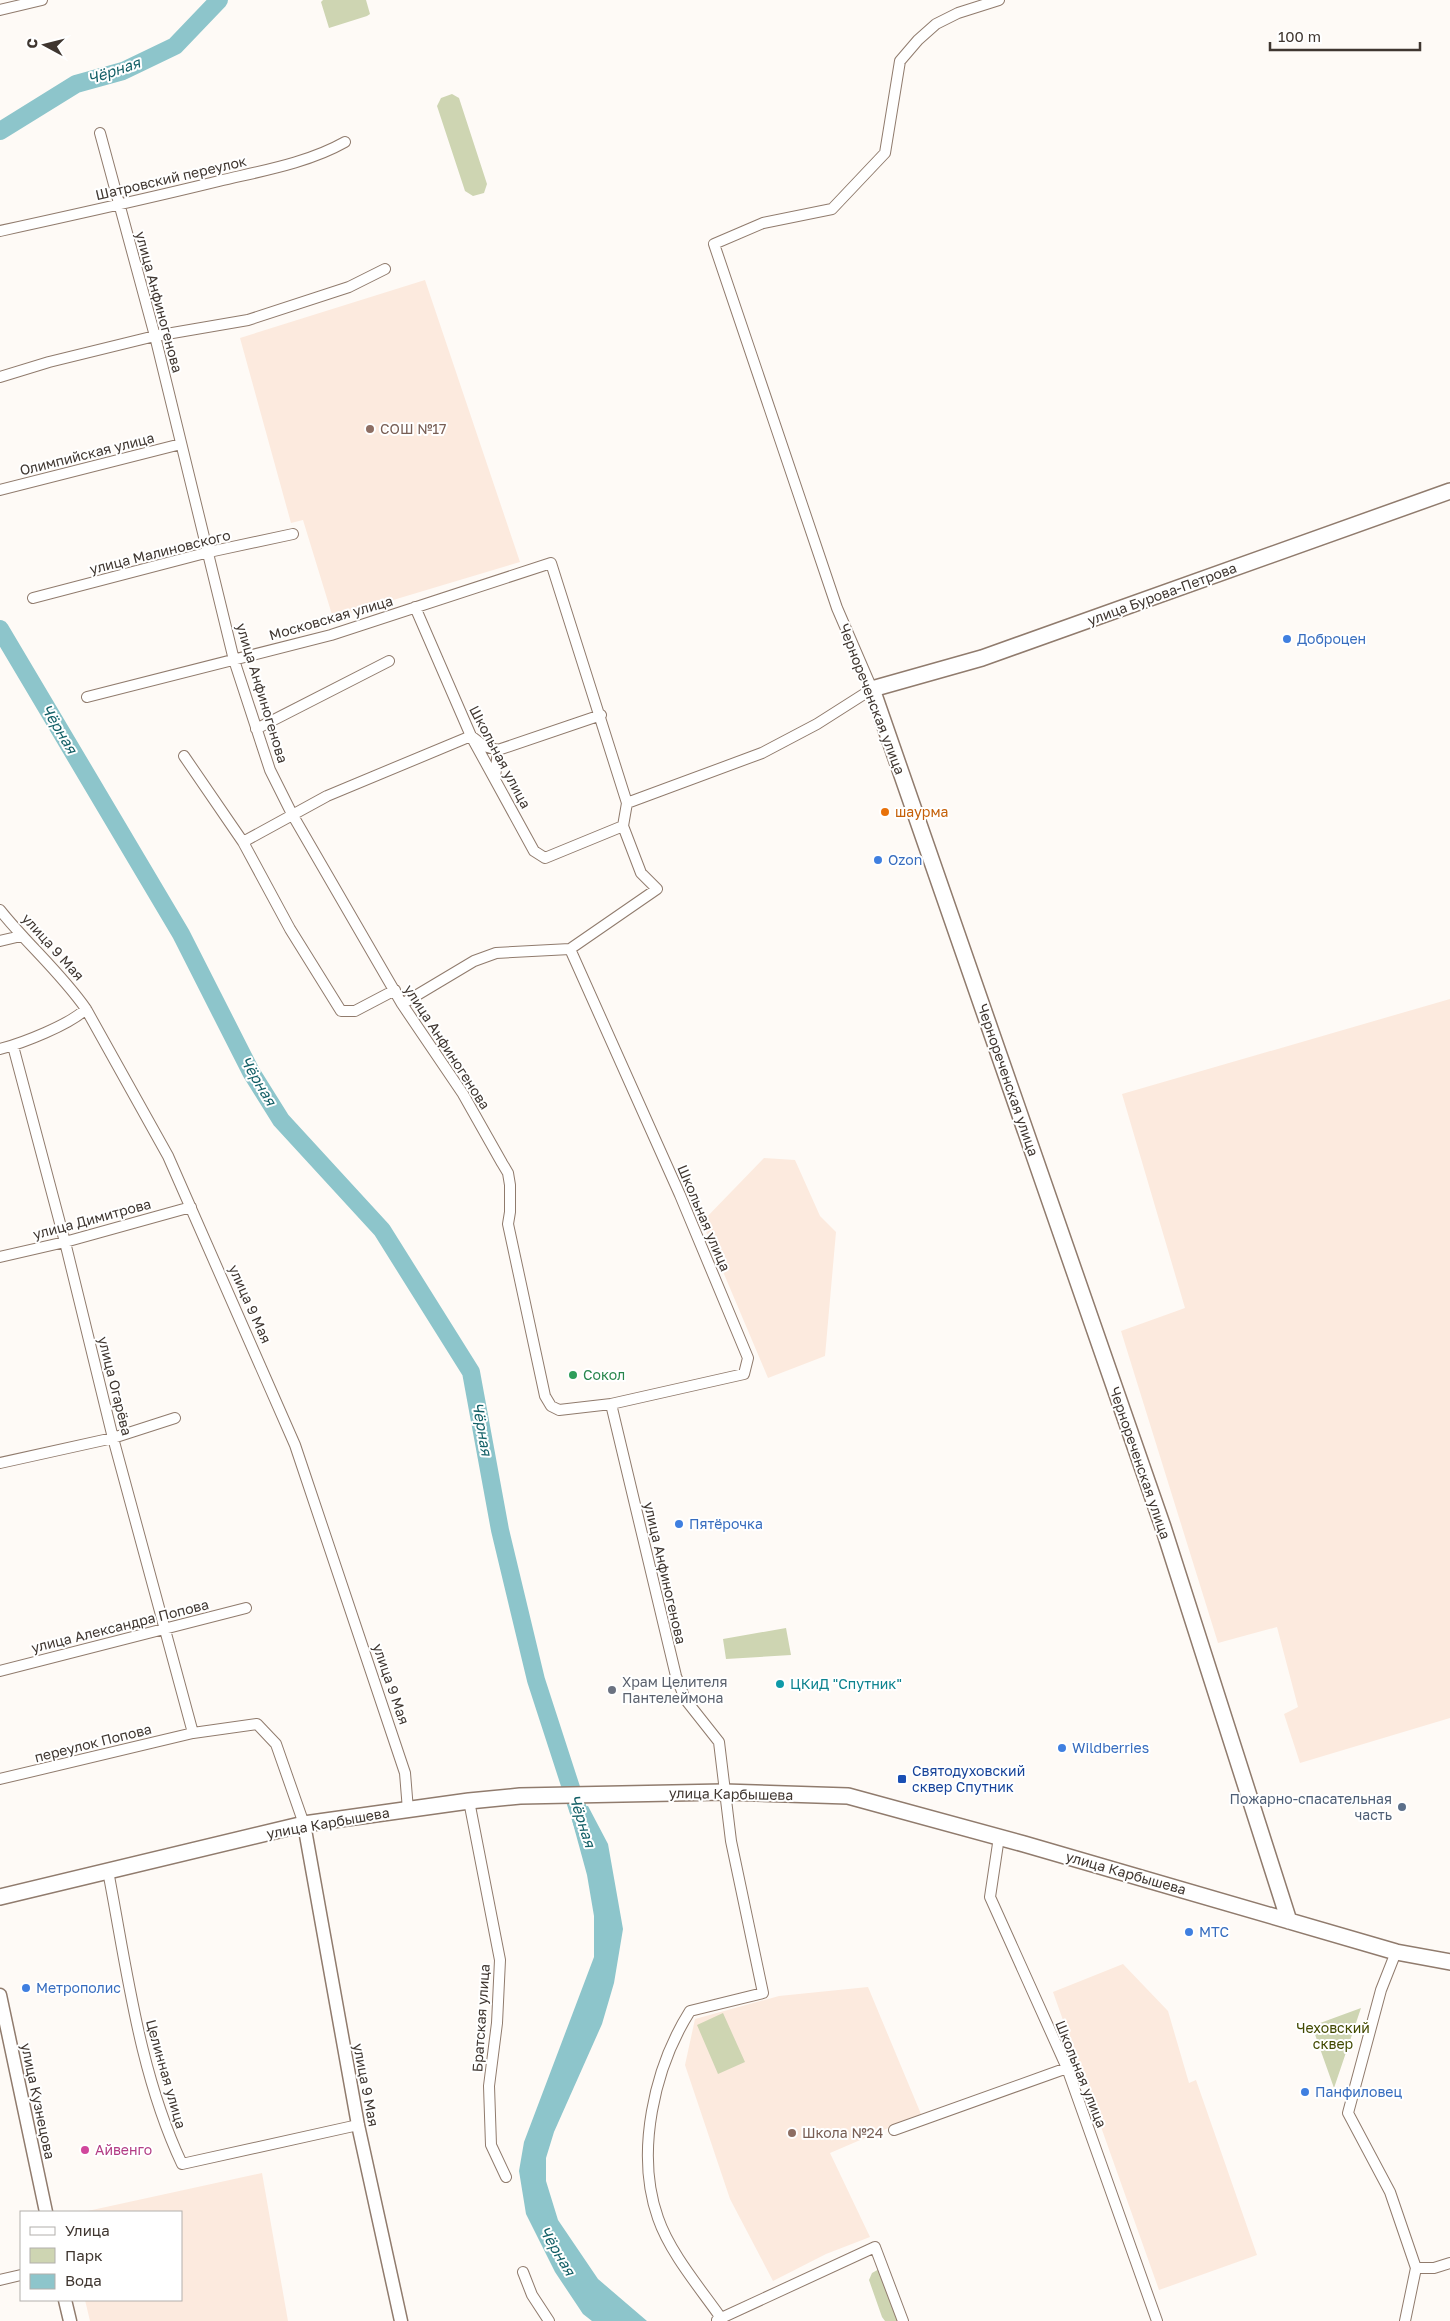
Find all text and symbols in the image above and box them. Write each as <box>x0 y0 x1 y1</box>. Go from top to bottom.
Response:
north arrow <box>20 20 70 70</box>
scale bar <box>1270 20 1420 52</box>
text: 100 m <box>1278 27 1321 45</box>
text: С <box>23 37 41 49</box>
water label: Чёрная <box>85 52 144 87</box>
street label: Шатровский переулок <box>94 152 248 203</box>
street label: улица Анфиногенова <box>132 229 187 374</box>
place label: СОШ №17 <box>380 420 447 437</box>
marker: СОШ №17 <box>364 423 376 435</box>
street label: Олимпийская улица <box>18 429 156 478</box>
street label: улица Малиновского <box>88 526 232 577</box>
street label: улица Бурова-Петрова <box>1085 559 1239 628</box>
street label: Московская улица <box>267 592 395 643</box>
street label: улица Анфиногенова <box>233 621 292 765</box>
street label: Чернореченская улица <box>836 621 909 777</box>
place label: Доброцен <box>1297 630 1366 647</box>
marker: Доброцен <box>1281 633 1293 645</box>
water label: Чёрная <box>38 701 82 758</box>
street label: Школьная улица <box>466 702 535 811</box>
place label: шаурма <box>895 803 948 820</box>
marker: шаурма <box>879 806 891 818</box>
place label: Ozon <box>888 851 922 868</box>
marker: Ozon <box>872 854 884 866</box>
street label: улица 9 Мая <box>19 910 88 984</box>
street label: улица Анфиногенова <box>401 981 494 1112</box>
street label: Чернореченская улица <box>974 1001 1043 1158</box>
water label: Чёрная <box>237 1053 281 1110</box>
street label: Школьная улица <box>674 1162 735 1274</box>
street label: улица Димитрова <box>31 1195 153 1242</box>
street label: улица 9 Мая <box>226 1262 275 1346</box>
street label: улица Огарёва <box>95 1335 136 1437</box>
place label: Сокол <box>583 1366 625 1383</box>
marker: Сокол <box>567 1369 579 1381</box>
street label: Чернореченская улица <box>1106 1384 1175 1541</box>
water label: Чёрная <box>469 1401 497 1458</box>
street label: улица Анфиногенова <box>641 1500 690 1646</box>
place label: Пятёрочка <box>689 1515 763 1532</box>
marker: Пятёрочка <box>673 1518 685 1530</box>
street label: улица Александра Попова <box>29 1595 210 1656</box>
street label: улица 9 Мая <box>370 1641 413 1727</box>
place label: Храм Целителя Пантелеймона <box>622 1673 728 1706</box>
place label: ЦКиД "Спутник" <box>790 1675 902 1692</box>
marker: ЦКиД "Спутник" <box>774 1678 786 1690</box>
marker: Храм Целителя Пантелеймона <box>606 1684 618 1696</box>
street label: переулок Попова <box>33 1720 153 1765</box>
place label: Wildberries <box>1072 1739 1149 1756</box>
marker: Wildberries <box>1056 1742 1068 1754</box>
place label: Святодуховский сквер Спутник <box>912 1762 1025 1795</box>
marker: Святодуховский сквер Спутник <box>896 1773 908 1785</box>
street label: улица Карбышева <box>669 1784 793 1803</box>
place label: Пожарно-спасательная часть <box>1230 1790 1392 1823</box>
water label: Чёрная <box>566 1792 600 1851</box>
marker: Пожарно-спасательная часть <box>1396 1801 1408 1813</box>
street label: улица Карбышева <box>265 1803 391 1842</box>
street label: улица Карбышева <box>1064 1847 1188 1898</box>
place label: МТС <box>1199 1923 1229 1940</box>
marker: МТС <box>1183 1926 1195 1938</box>
street label: Братская улица <box>468 1963 493 2073</box>
place label: Метрополис <box>36 1979 121 1996</box>
marker: Метрополис <box>20 1982 32 1994</box>
street label: Целинная улица <box>143 2017 190 2130</box>
street label: Школьная улица <box>1052 2018 1111 2130</box>
park label: Чеховский сквер <box>1296 2019 1370 2052</box>
street label: улица Кузнецова <box>18 2041 59 2160</box>
street label: улица 9 Мая <box>350 2042 383 2128</box>
place label: Панфиловец <box>1315 2083 1402 2100</box>
marker: Панфиловец <box>1299 2086 1311 2098</box>
place label: Школа №24 <box>802 2124 883 2141</box>
marker: Школа №24 <box>786 2127 798 2139</box>
place label: Айвенго <box>95 2141 152 2158</box>
marker: Айвенго <box>79 2144 91 2156</box>
legend <box>20 2211 182 2301</box>
text: Улица <box>65 2221 110 2239</box>
water label: Чёрная <box>536 2223 580 2280</box>
text: Парк <box>65 2246 103 2264</box>
text: Вода <box>65 2271 102 2289</box>

